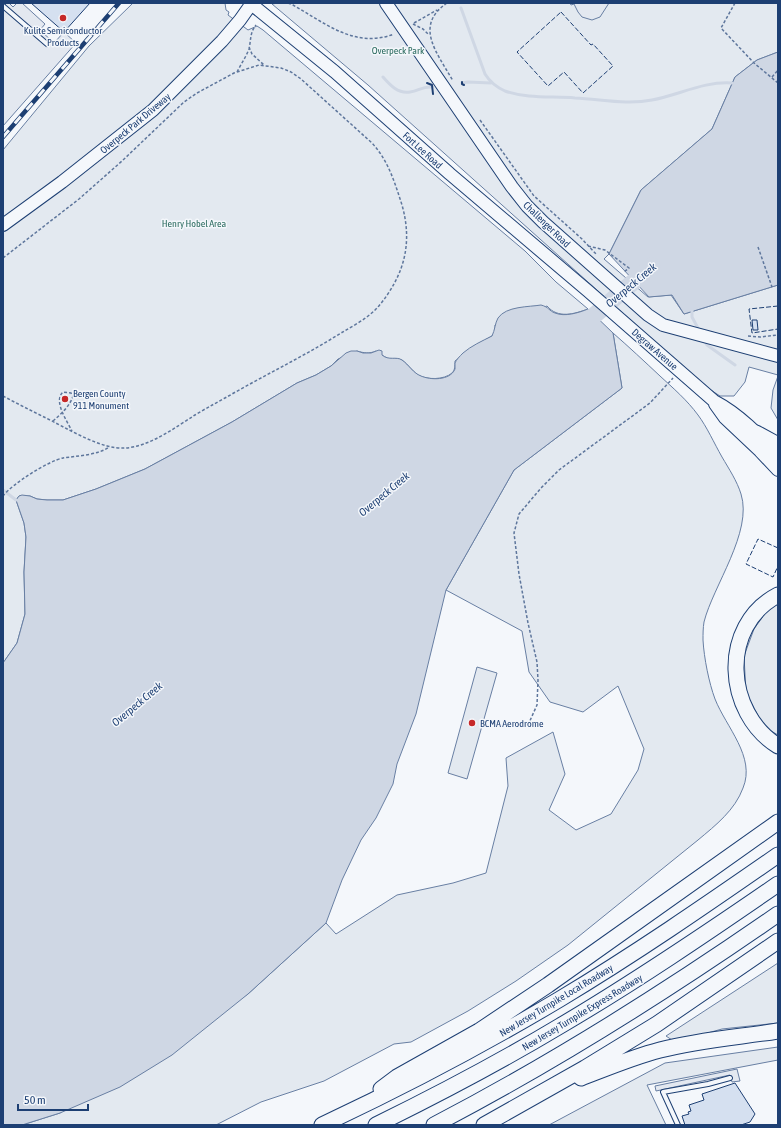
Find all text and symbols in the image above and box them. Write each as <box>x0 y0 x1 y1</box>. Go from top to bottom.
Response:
marker: Kulite Semiconductor Products <box>58 13 68 23</box>
place label: Kulite Semiconductor Products <box>24 25 103 48</box>
park label: Overpeck Park <box>372 45 425 56</box>
street label: Overpeck Park Driveway <box>98 91 173 156</box>
street label: Fort Lee Road <box>401 130 445 171</box>
street label: Challenger Road <box>521 199 572 250</box>
park label: Henry Hobel Area <box>162 218 227 229</box>
water label: Overpeck Creek <box>603 260 659 310</box>
street label: Degraw Avenue <box>630 327 680 372</box>
place label: Bergen County 911 Monument <box>73 388 129 411</box>
marker: Bergen County 911 Monument <box>60 394 70 404</box>
water label: Overpeck Creek <box>356 469 412 519</box>
water label: Overpeck Creek <box>109 679 165 729</box>
marker: BCMA Aerodrome <box>467 718 477 728</box>
place label: BCMA Aerodrome <box>480 718 544 729</box>
street label: New Jersey Turnpike Local Roadway <box>498 962 615 1039</box>
street label: New Jersey Turnpike Express Roadway <box>520 972 644 1053</box>
scale bar <box>18 1086 88 1112</box>
text: 50 m <box>24 1093 46 1107</box>

